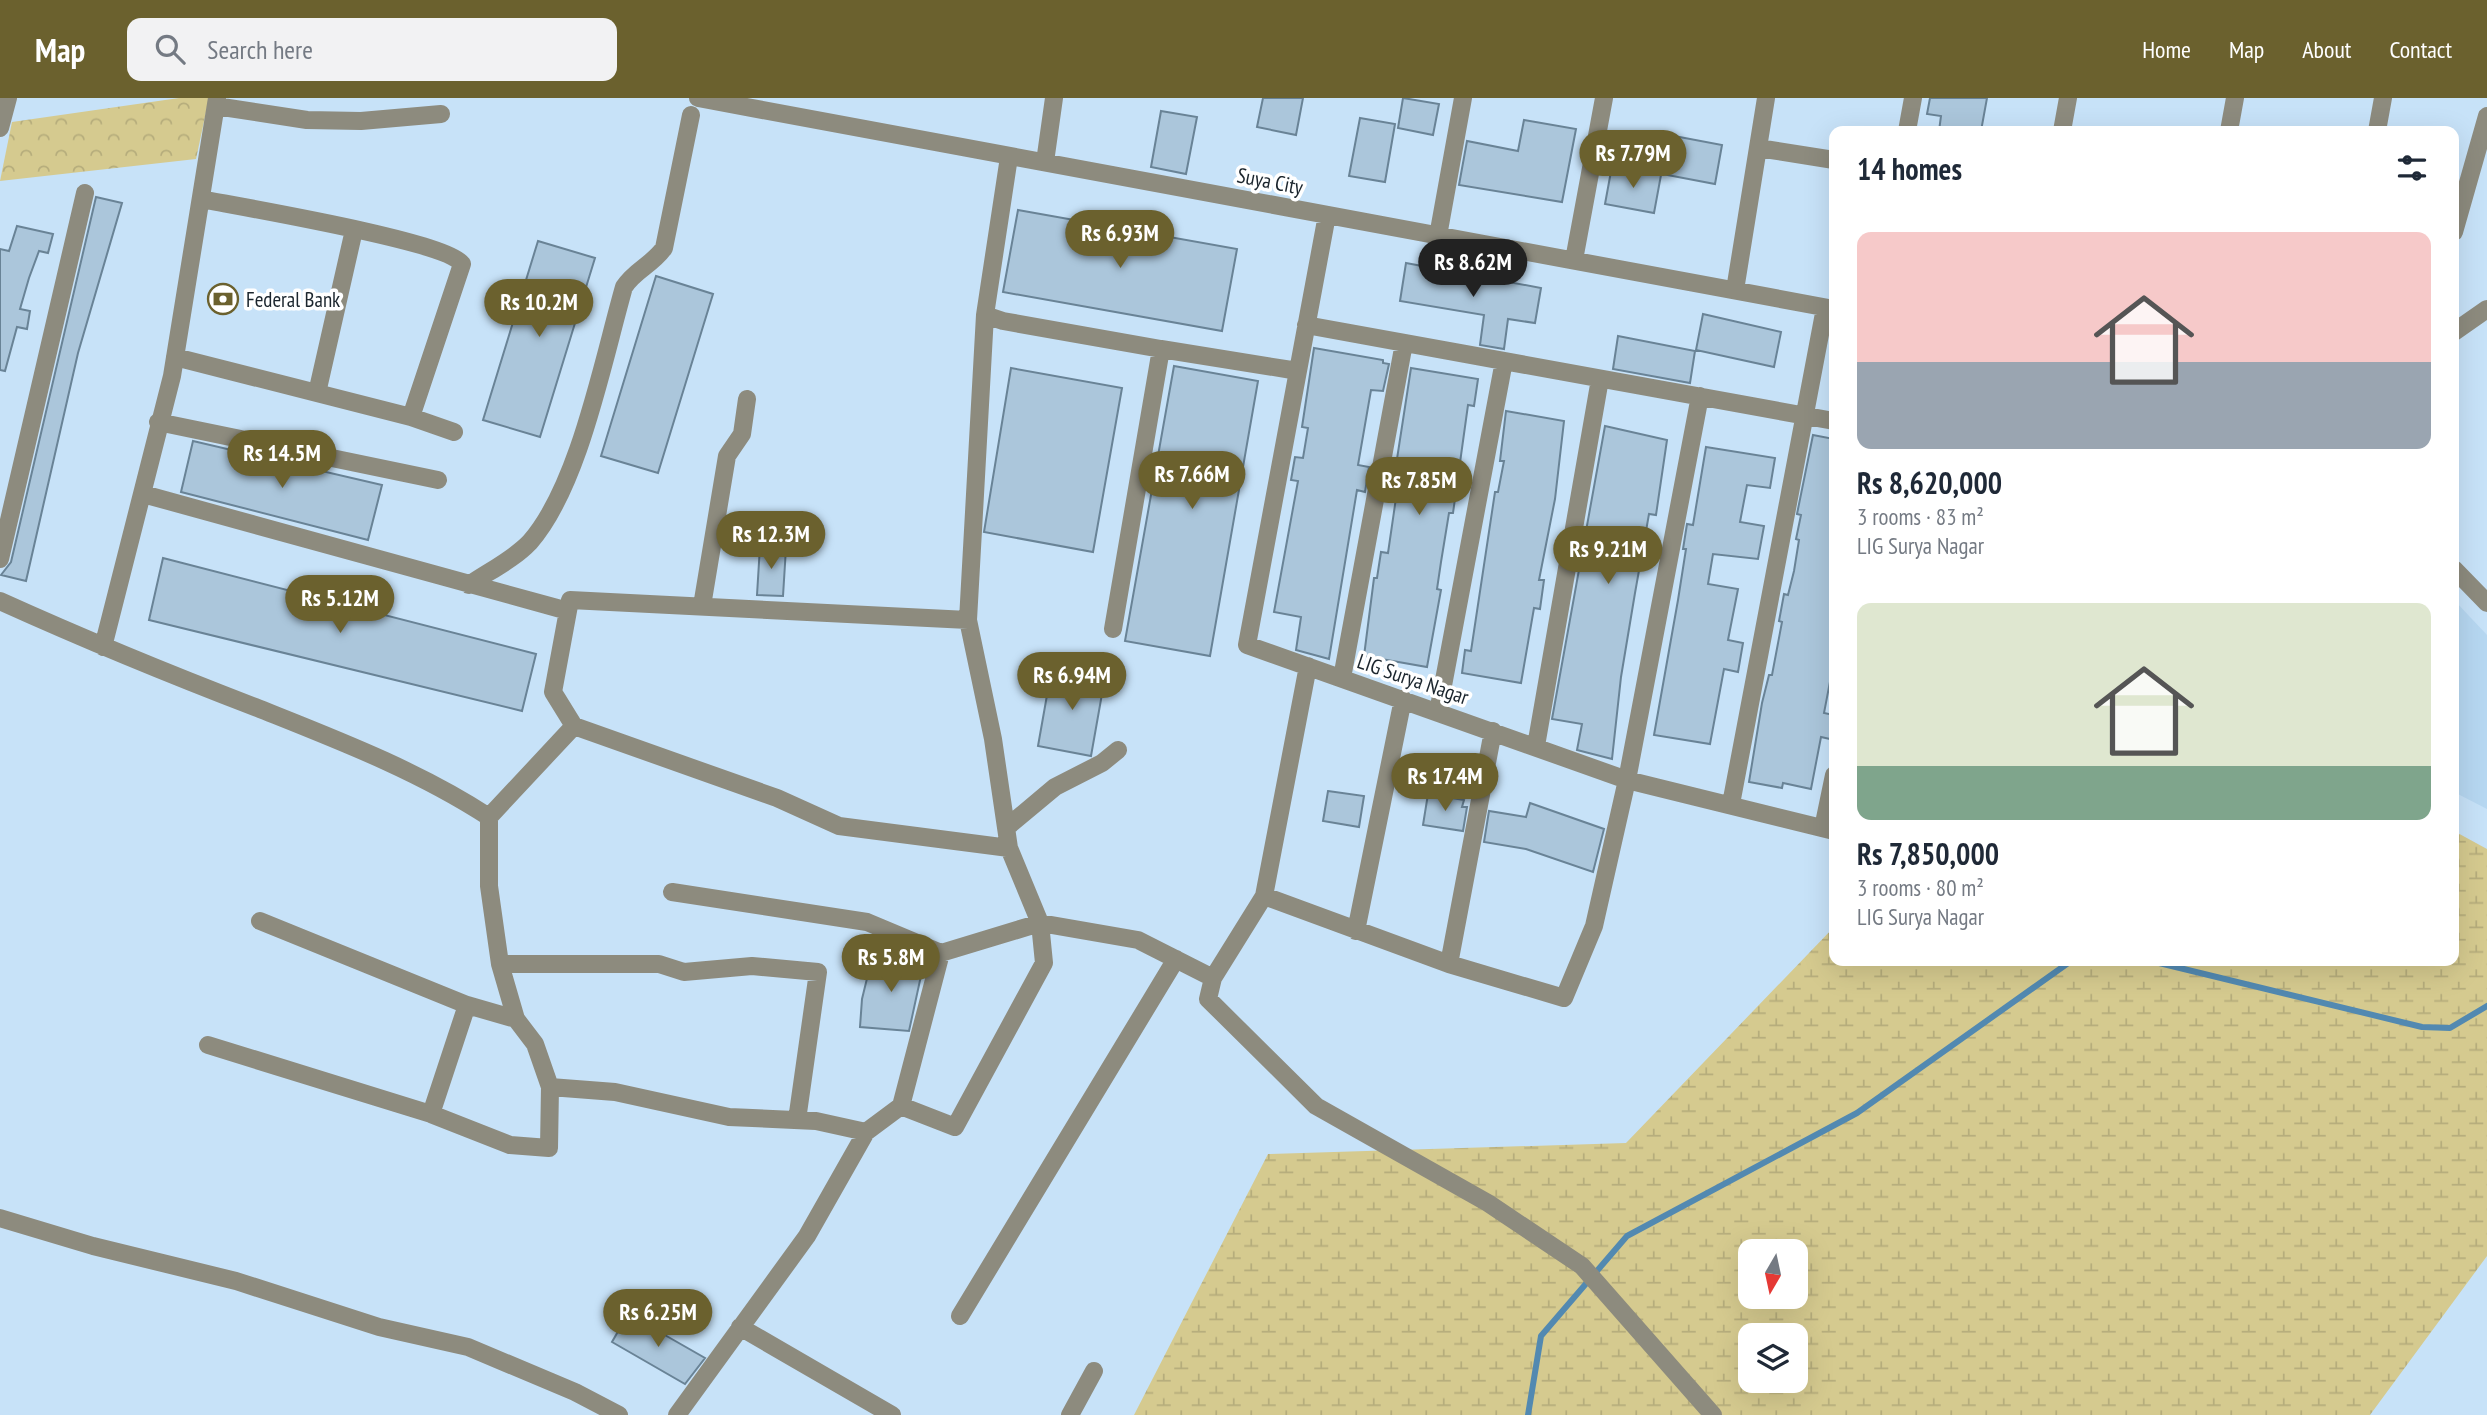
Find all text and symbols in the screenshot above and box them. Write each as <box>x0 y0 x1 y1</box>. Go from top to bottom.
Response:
search box <box>127 18 617 81</box>
text: Map <box>35 28 85 71</box>
icon: search <box>151 30 189 68</box>
text: Search here <box>207 33 313 66</box>
text: Home <box>2142 34 2191 65</box>
text: Map <box>2229 34 2264 65</box>
text: About <box>2302 34 2351 65</box>
text: Contact <box>2389 34 2452 65</box>
pin: Rs 7.79M <box>1561 130 1705 190</box>
text: Rs 7.79M <box>1595 138 1671 167</box>
text: 14 homes <box>1857 149 1962 188</box>
icon: filters <box>2393 149 2431 187</box>
street label: Suya City <box>1235 161 1305 201</box>
pin: Rs 6.93M <box>1048 211 1192 270</box>
text: Rs 6.93M <box>1081 218 1159 247</box>
pin: Rs 8.62M <box>1401 240 1545 299</box>
text: Rs 8.62M <box>1434 247 1512 276</box>
icon: home <box>2081 277 2207 403</box>
pin: Rs 10.2M <box>467 280 611 339</box>
bank icon: Federal Bank <box>206 282 240 316</box>
place label: Federal Bank <box>246 286 340 313</box>
text: Rs 10.2M <box>500 287 578 316</box>
pin: Rs 14.5M <box>210 430 354 490</box>
text: Rs 14.5M <box>243 438 321 467</box>
pin: Rs 7.66M <box>1120 452 1264 511</box>
pin: Rs 7.85M <box>1347 458 1491 517</box>
text: Rs 7.66M <box>1154 459 1230 488</box>
text: Rs 8,620,000 <box>1857 463 2002 502</box>
text: Rs 7.85M <box>1381 465 1457 494</box>
text: 3 rooms · 83 m² <box>1857 502 1984 531</box>
pin: Rs 12.3M <box>699 512 843 571</box>
text: Rs 12.3M <box>732 519 810 548</box>
pin: Rs 9.21M <box>1536 526 1680 586</box>
text: LIG Surya Nagar <box>1857 531 1984 560</box>
text: Rs 9.21M <box>1569 534 1647 563</box>
pin: Rs 5.12M <box>268 575 412 635</box>
text: Rs 5.12M <box>301 583 379 612</box>
street label: LIG Surya Nagar <box>1354 647 1472 711</box>
icon: home <box>2081 648 2207 774</box>
pin: Rs 6.94M <box>1000 652 1144 712</box>
text: Rs 6.94M <box>1033 660 1111 689</box>
pin: Rs 17.4M <box>1373 754 1517 813</box>
text: Rs 17.4M <box>1407 761 1483 790</box>
text: Rs 7,850,000 <box>1857 834 1999 873</box>
text: 3 rooms · 80 m² <box>1857 873 1984 902</box>
text: LIG Surya Nagar <box>1857 902 1984 931</box>
pin: Rs 5.8M <box>826 934 956 994</box>
text: Rs 5.8M <box>858 942 924 971</box>
north arrow <box>1738 1239 1808 1309</box>
map controls <box>1738 1239 1808 1393</box>
pin: Rs 6.25M <box>586 1290 730 1349</box>
text: Rs 6.25M <box>619 1297 697 1326</box>
button: layers <box>1738 1323 1808 1393</box>

